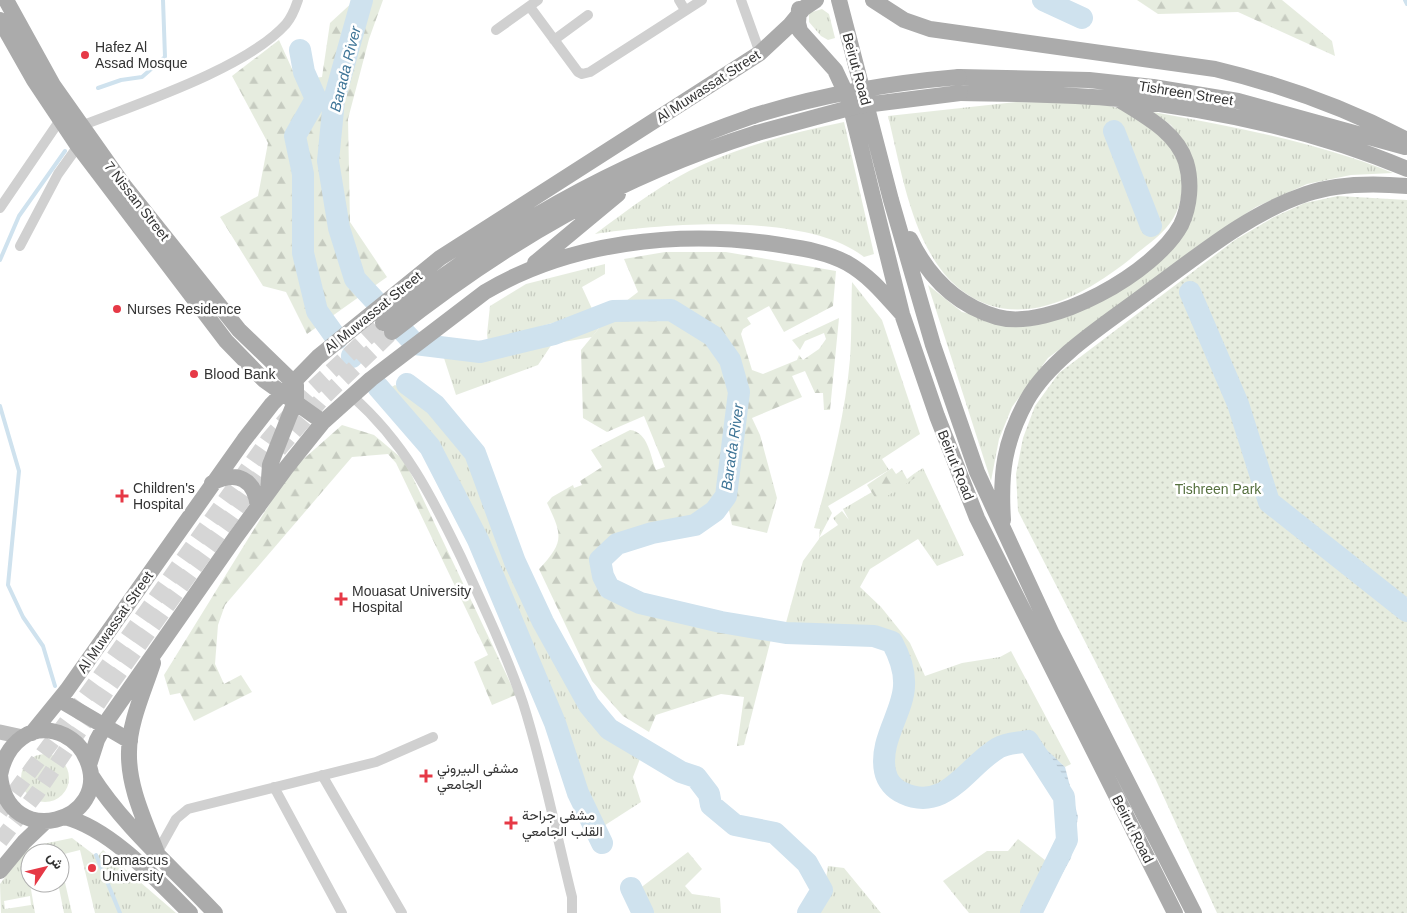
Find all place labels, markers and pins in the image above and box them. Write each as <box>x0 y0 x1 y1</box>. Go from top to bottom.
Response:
place label: Hafez Al Assad Mosque <box>95 39 188 71</box>
marker: Hafez Al Assad Mosque <box>79 49 91 61</box>
place label: Nurses Residence <box>127 301 242 317</box>
marker: Nurses Residence <box>111 303 123 315</box>
place label: Blood Bank <box>204 366 277 382</box>
marker: Blood Bank <box>188 368 200 380</box>
place label: Children's Hospital <box>133 480 195 512</box>
marker: Children's Hospital <box>115 489 129 503</box>
place label: Mouasat University Hospital <box>352 583 471 615</box>
marker: Mouasat University Hospital <box>334 592 348 606</box>
place label: مشفى البيروني الجامعي <box>437 760 518 796</box>
marker: مشفى البيروني الجامعي <box>419 769 433 783</box>
place label: مشفى جراحة القلب الجامعي <box>522 807 603 843</box>
marker: مشفى جراحة القلب الجامعي <box>504 816 518 830</box>
place label: Damascus University <box>102 852 168 884</box>
marker: Damascus University <box>86 862 98 874</box>

